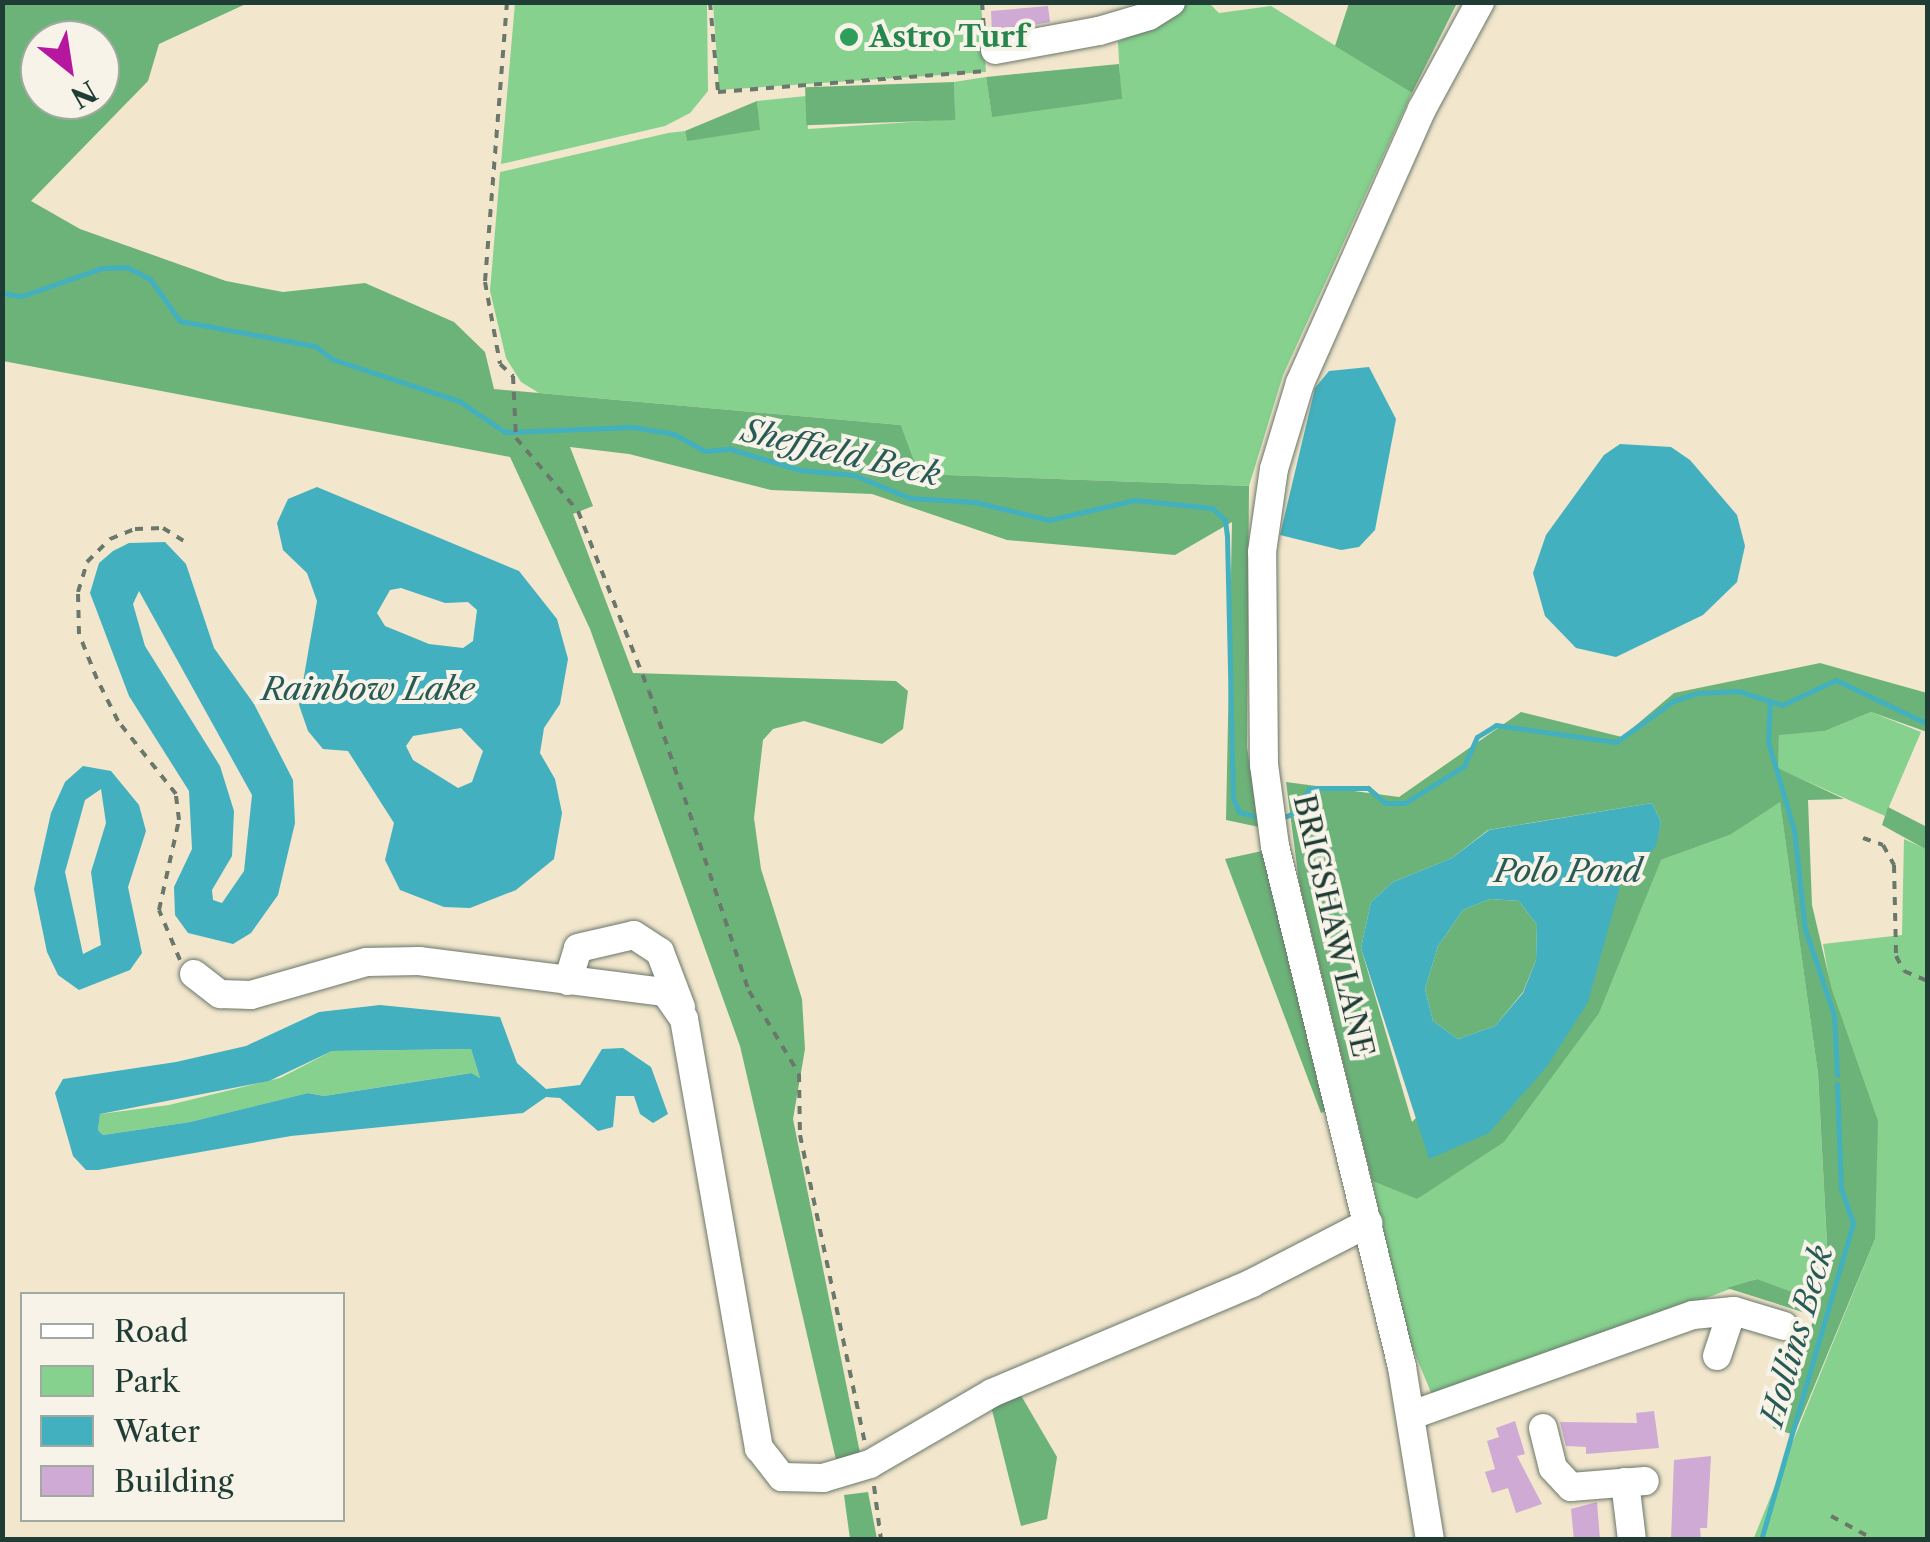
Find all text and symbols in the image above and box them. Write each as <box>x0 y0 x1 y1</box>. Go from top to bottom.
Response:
place label: Astro Turf <box>869 19 1028 55</box>
north arrow <box>20 20 120 120</box>
marker: Astro Turf <box>838 26 860 48</box>
text: N <box>65 73 103 115</box>
water label: Sheffield Beck <box>738 412 944 494</box>
water label: Rainbow Lake <box>261 670 475 708</box>
street label: BRIGSHAW LANE <box>1285 791 1381 1061</box>
water label: Polo Pond <box>1494 852 1642 890</box>
water label: Hollins Beck <box>1753 1241 1841 1431</box>
legend <box>20 1292 345 1522</box>
text: Road <box>114 1313 188 1350</box>
text: Park <box>114 1363 179 1400</box>
text: Water <box>114 1413 200 1450</box>
text: Building <box>114 1463 234 1500</box>

